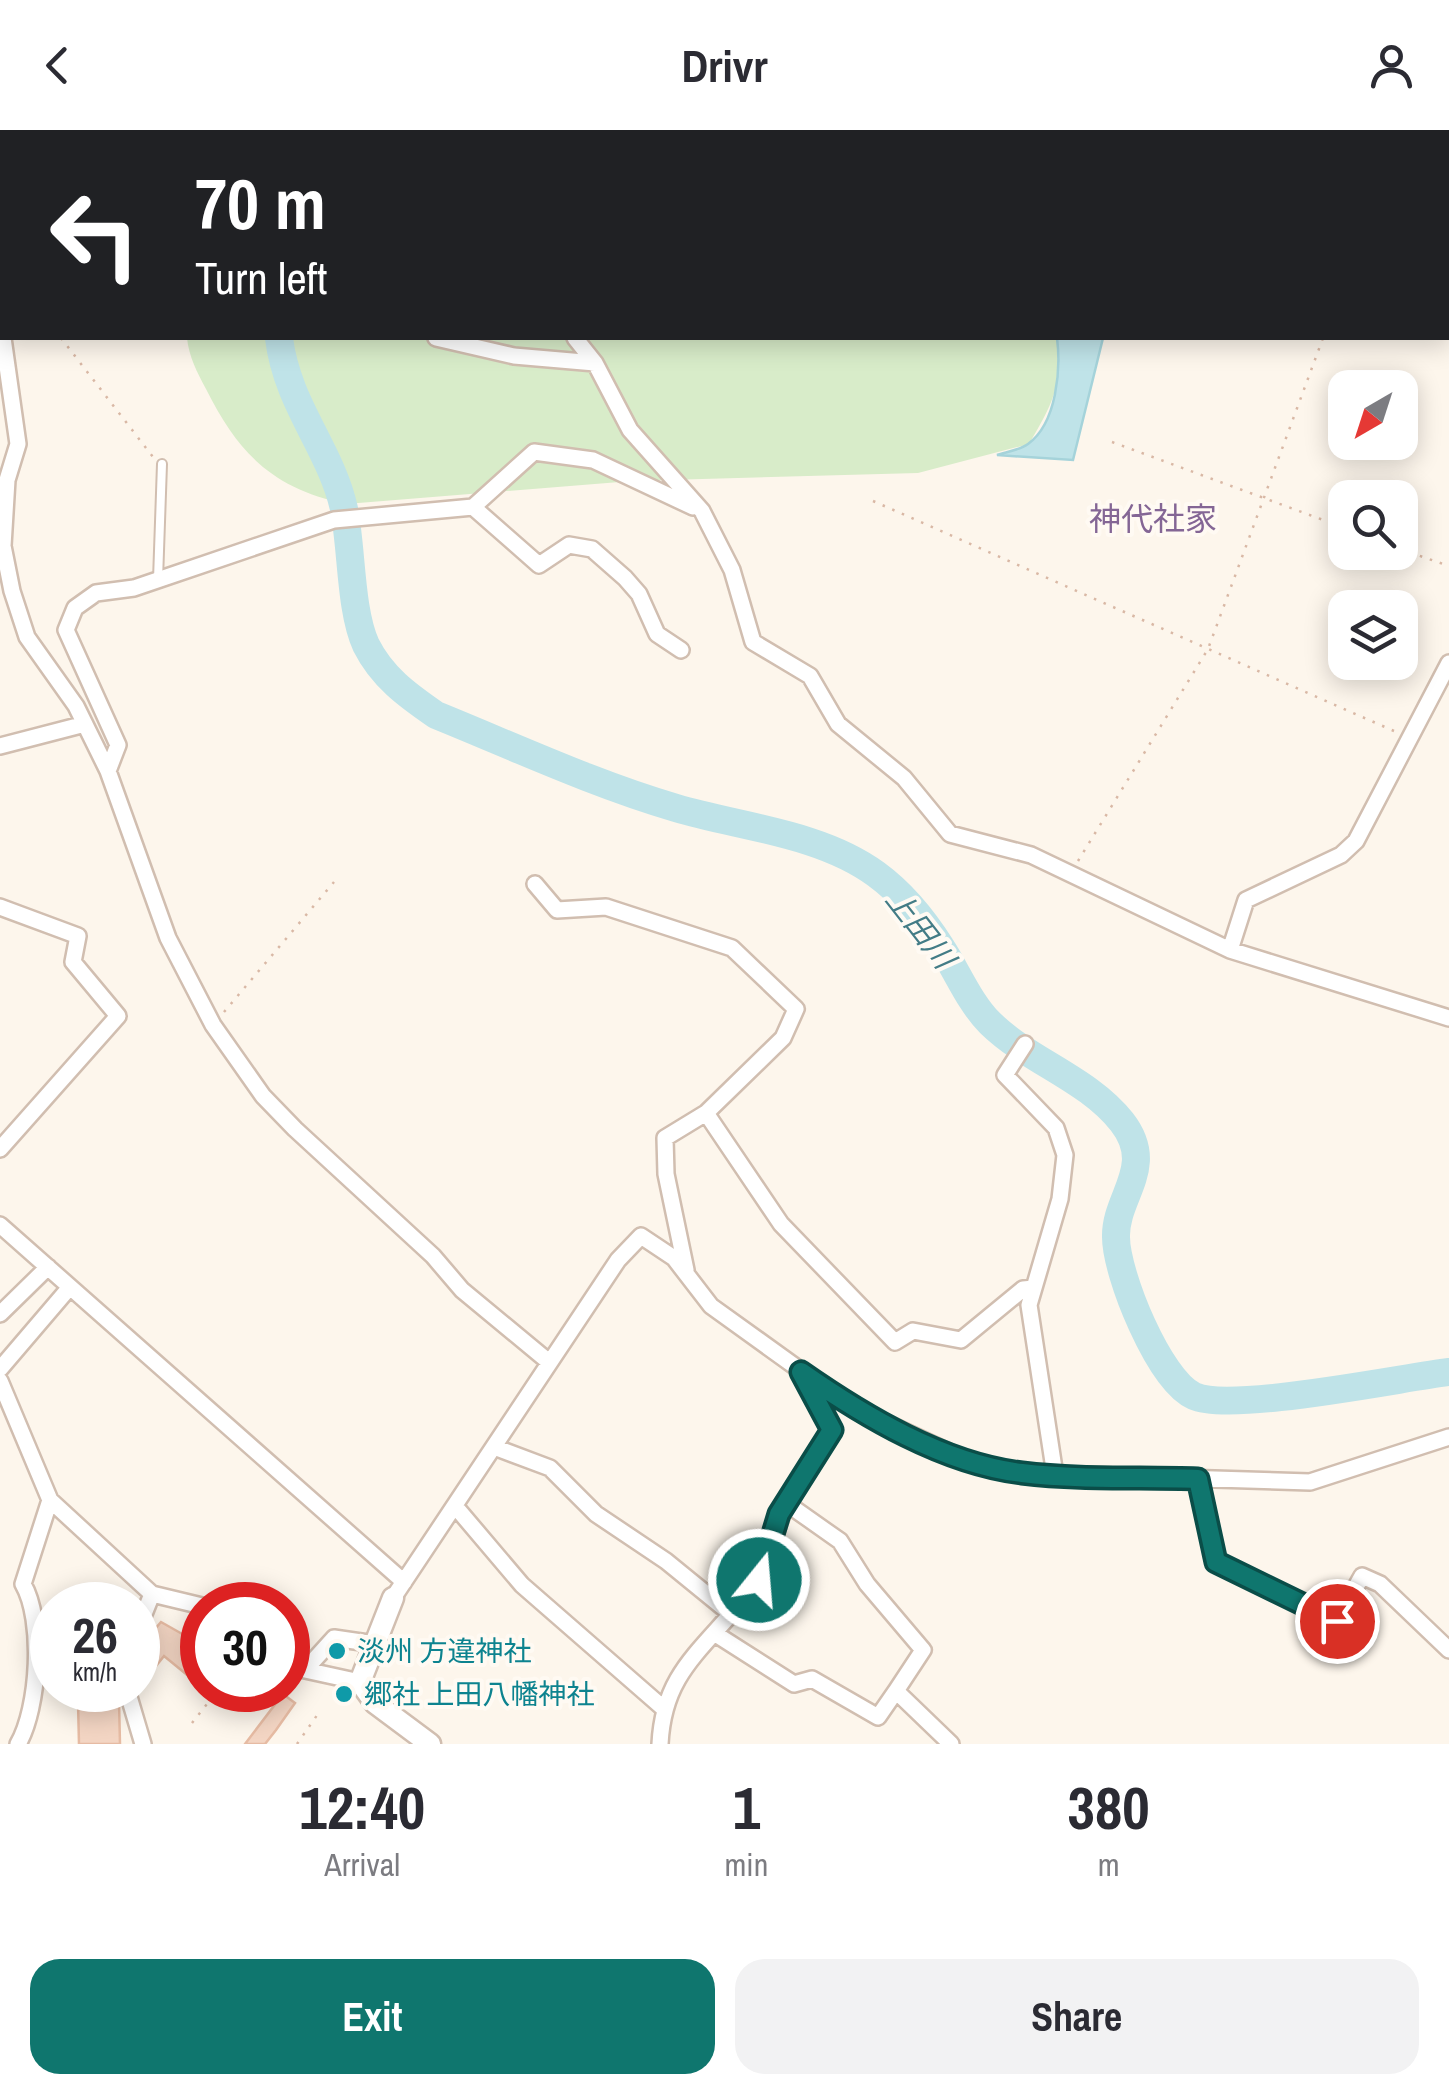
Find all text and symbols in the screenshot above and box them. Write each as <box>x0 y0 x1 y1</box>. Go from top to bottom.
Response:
text: Drivr <box>681 35 768 96</box>
icon: back <box>30 38 85 93</box>
icon: person <box>1364 38 1419 93</box>
text: 70 m <box>195 157 326 251</box>
icon: left <box>30 170 160 300</box>
text: Turn left <box>195 247 327 308</box>
north arrow <box>1328 370 1418 460</box>
map controls <box>1328 370 1418 680</box>
button: search <box>1328 480 1418 570</box>
district label: 神代社家 <box>1089 497 1217 540</box>
button: layers <box>1328 590 1418 680</box>
water label: 上田川 <box>877 881 966 979</box>
position arrow <box>707 1528 811 1632</box>
pin <box>1295 1579 1380 1664</box>
speed limit sign: 30 <box>180 1582 310 1712</box>
icon: arrive <box>1310 1594 1365 1649</box>
text: 26 <box>72 1601 118 1669</box>
place label: 淡州 方違神社 <box>357 1632 531 1670</box>
marker: 淡州 方違神社 <box>326 1640 348 1662</box>
text: km/h <box>73 1655 117 1689</box>
place label: 郷社 上田八幡神社 <box>364 1675 594 1713</box>
marker: 郷社 上田八幡神社 <box>333 1683 355 1705</box>
text: 12:40 <box>299 1767 425 1848</box>
text: 1 <box>733 1767 760 1848</box>
text: 380 <box>1068 1767 1150 1848</box>
text: Arrival <box>324 1843 400 1886</box>
text: min <box>724 1843 768 1886</box>
text: m <box>1098 1843 1120 1886</box>
button: Exit <box>30 1959 715 2074</box>
button: Share <box>735 1959 1419 2074</box>

